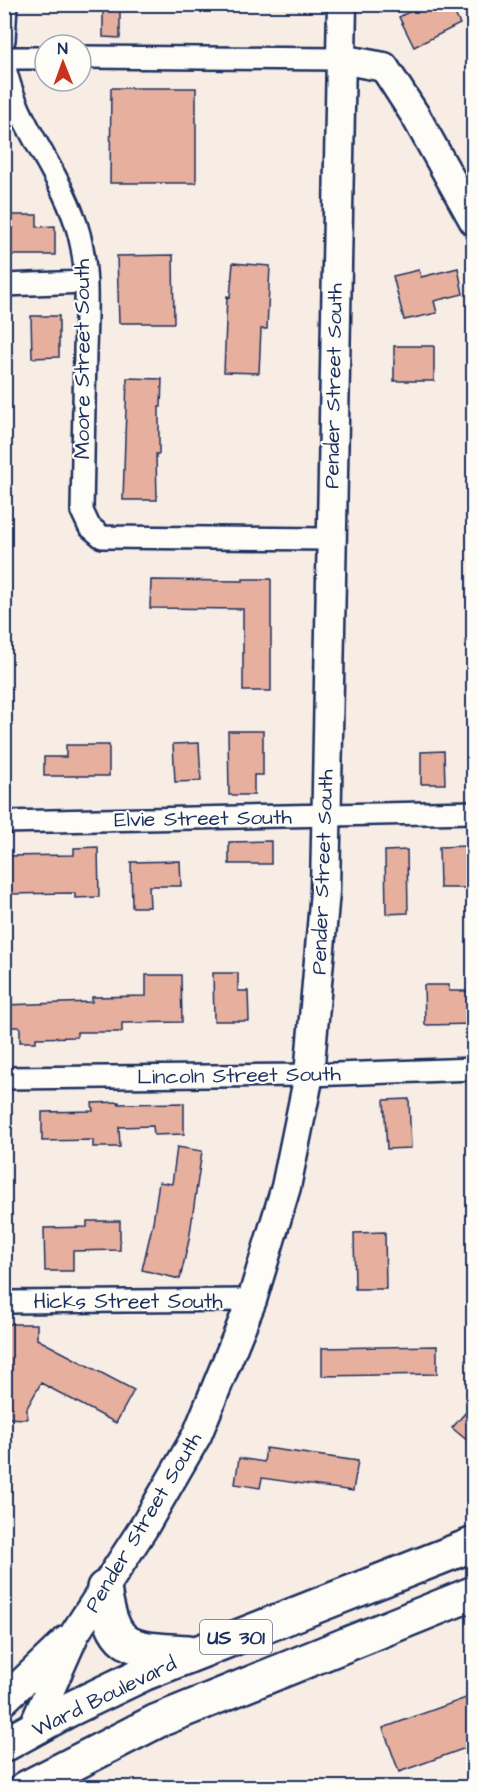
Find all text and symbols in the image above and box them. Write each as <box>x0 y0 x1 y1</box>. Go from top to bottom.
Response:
north arrow <box>33 33 93 93</box>
text: N <box>58 38 68 60</box>
street label: Moore Street South <box>68 258 97 459</box>
street label: Pender Street South <box>317 282 350 489</box>
street label: Pender Street South <box>304 768 341 975</box>
street label: Elvie Street South <box>114 802 293 835</box>
street label: Lincoln Street South <box>137 1059 342 1092</box>
street label: Hicks Street South <box>33 1287 223 1316</box>
street label: Pender Street South <box>78 1426 209 1618</box>
road number: US 301 <box>200 1620 272 1654</box>
street label: Ward Boulevard <box>27 1649 181 1744</box>

